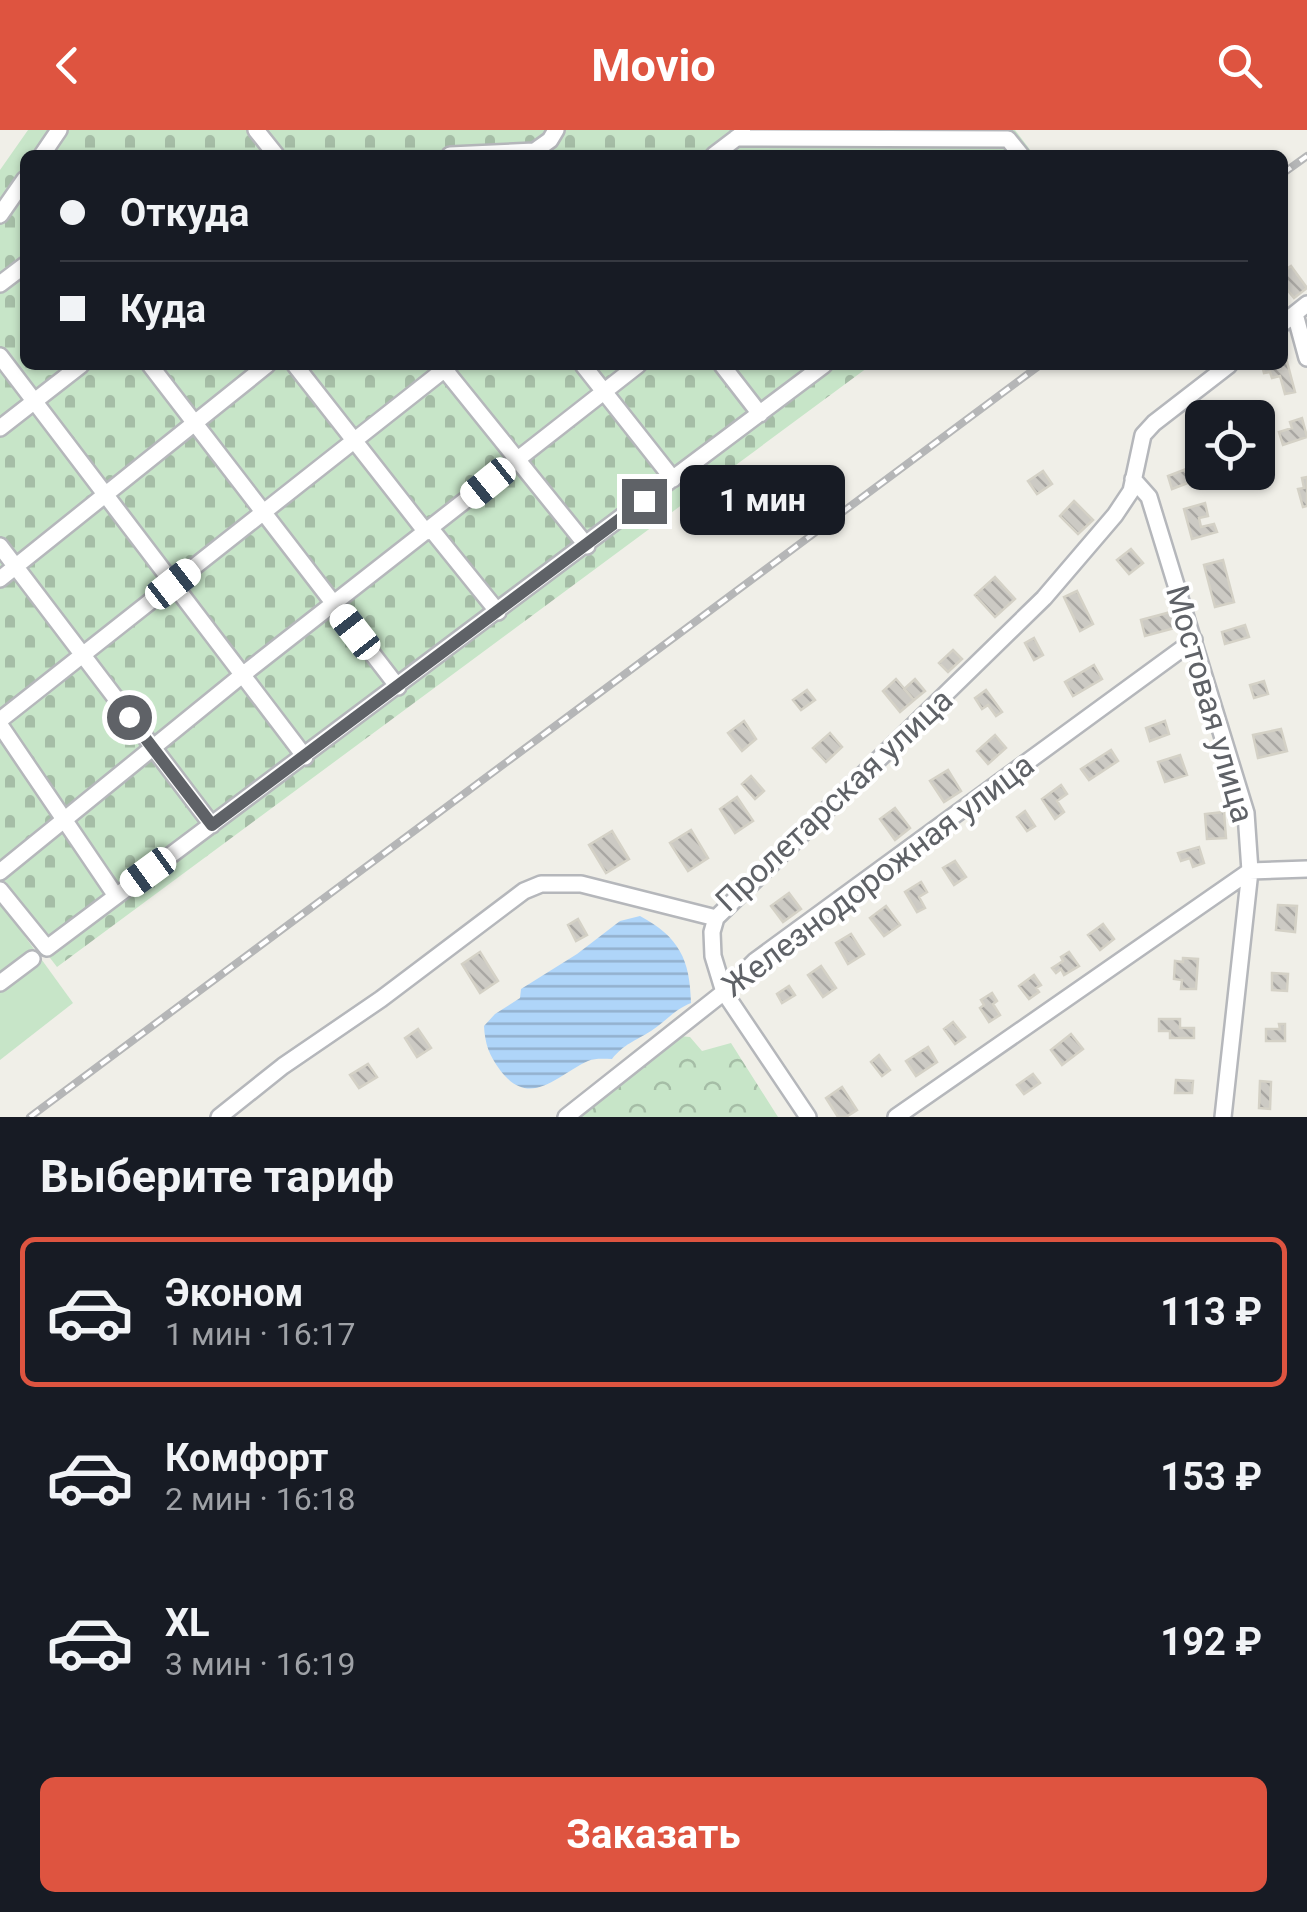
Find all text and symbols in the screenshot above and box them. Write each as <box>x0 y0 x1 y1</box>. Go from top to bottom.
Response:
icon: back <box>40 38 95 93</box>
icon: search <box>1212 38 1267 93</box>
text: Movio <box>591 39 716 92</box>
text: Откуда <box>120 191 249 235</box>
text: Куда <box>120 287 206 331</box>
map controls <box>1185 400 1275 490</box>
button: locate <box>1185 400 1275 490</box>
car <box>455 452 521 514</box>
callout: 1 мин <box>679 466 844 536</box>
route end <box>622 479 667 524</box>
text: 1 мин <box>719 481 806 519</box>
car <box>140 554 206 614</box>
street label: Мостовая улица <box>1158 581 1262 827</box>
car <box>325 599 385 665</box>
street label: Пролетарская улица <box>708 681 960 919</box>
route start <box>107 695 152 740</box>
street label: Железнодорожная улица <box>715 745 1041 1005</box>
car <box>115 842 181 902</box>
text: Выберите тариф <box>40 1150 394 1203</box>
icon: car <box>45 1267 135 1357</box>
text: Эконом <box>165 1271 303 1315</box>
text: 113 ₽ <box>1160 1290 1262 1334</box>
text: 1 мин · 16:17 <box>165 1315 356 1353</box>
icon: car <box>45 1432 135 1522</box>
text: Комфорт <box>165 1436 328 1480</box>
text: 153 ₽ <box>1160 1455 1262 1499</box>
text: 2 мин · 16:18 <box>165 1480 356 1518</box>
icon: car <box>45 1597 135 1687</box>
text: XL <box>165 1601 210 1645</box>
text: 192 ₽ <box>1160 1620 1262 1664</box>
text: 3 мин · 16:19 <box>165 1645 356 1683</box>
button: Заказать <box>40 1777 1267 1892</box>

